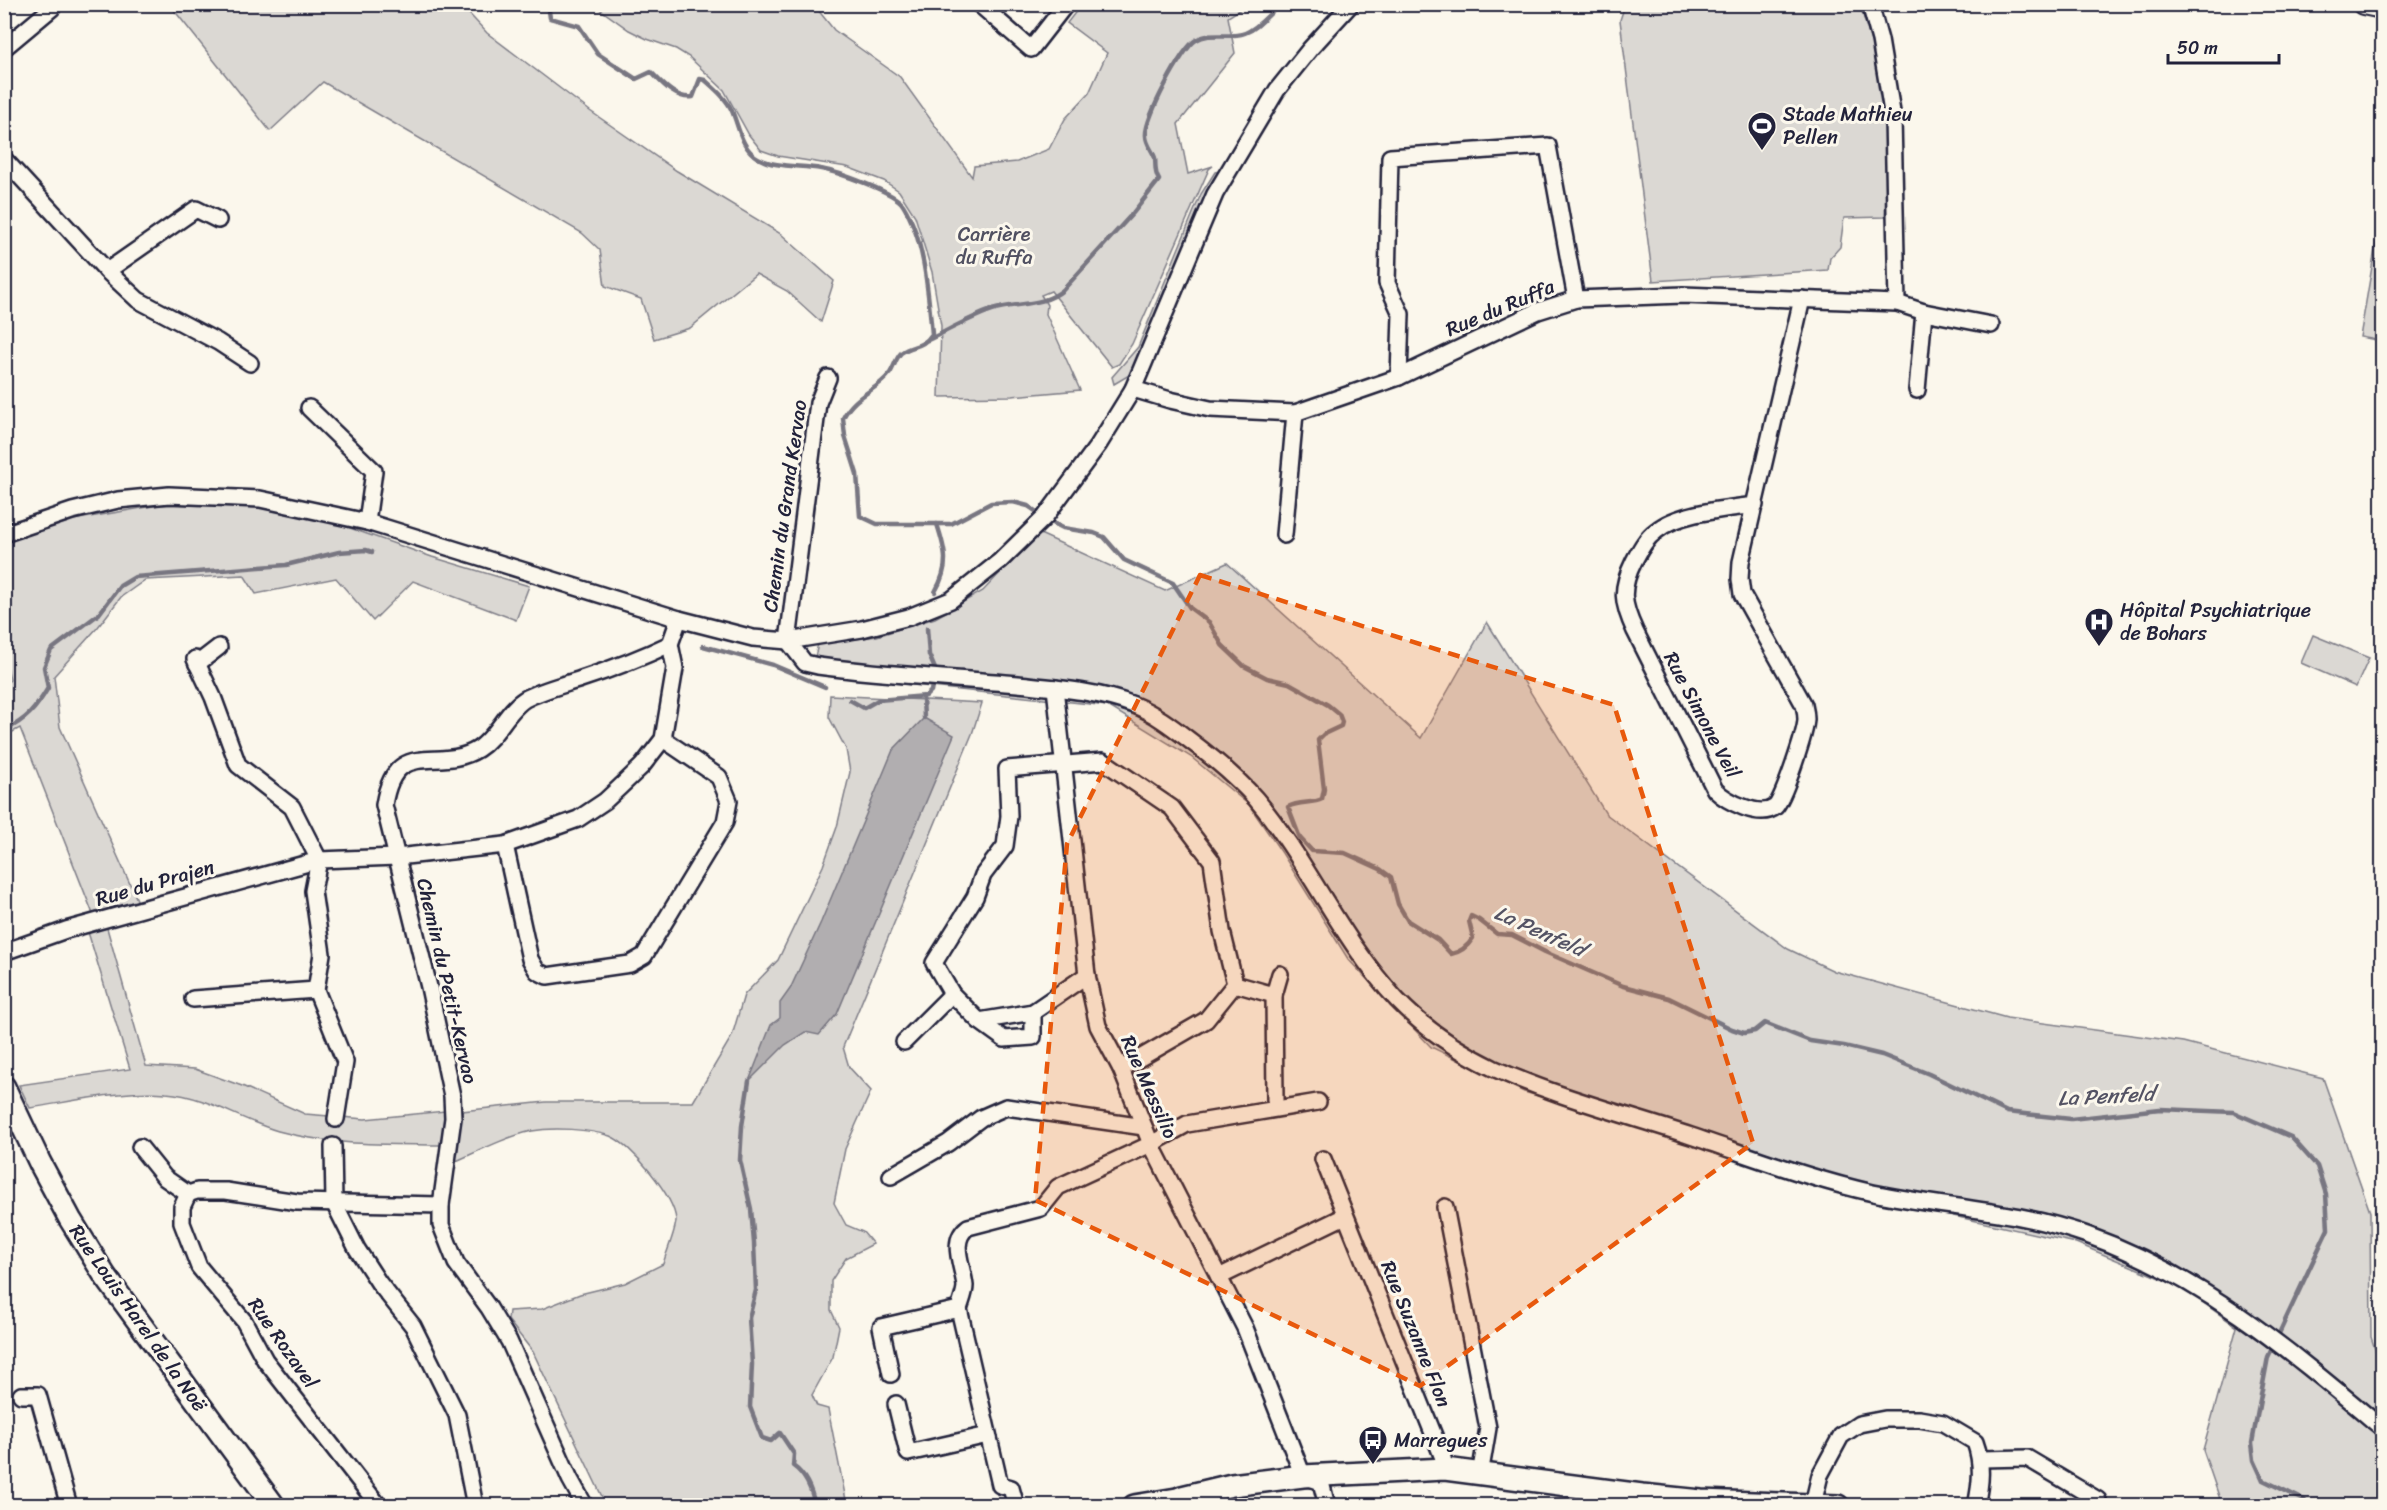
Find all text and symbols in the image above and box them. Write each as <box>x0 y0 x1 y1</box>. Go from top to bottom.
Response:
scale bar <box>2168 27 2279 65</box>
text: 50 m <box>2177 32 2218 64</box>
place label: Stade Mathieu Pellen <box>1783 97 1913 155</box>
sports icon: Stade Mathieu Pellen <box>1746 110 1778 152</box>
park label: Carrière du Ruffa <box>955 217 1033 275</box>
street label: Rue du Ruffa <box>1440 269 1561 347</box>
street label: Chemin du Grand Kervao <box>753 398 817 614</box>
place label: Hôpital Psychiatrique de Bohars <box>2120 593 2311 651</box>
hospital icon: Hôpital Psychiatrique de Bohars <box>2083 606 2115 648</box>
street label: Rue Simone Veil <box>1654 645 1750 785</box>
street label: Rue du Prajen <box>91 849 219 917</box>
street label: Chemin du Petit-Kervao <box>406 875 488 1087</box>
water label: La Penfeld <box>1488 894 1597 970</box>
street label: Rue Messilio <box>1111 1030 1187 1145</box>
water label: La Penfeld <box>2057 1074 2161 1117</box>
street label: Rue Louis Harel de la Noë <box>60 1217 217 1420</box>
street label: Rue Suzanne Flon <box>1371 1255 1461 1413</box>
street label: Rue Rozavel <box>238 1290 328 1396</box>
place label: Marregues <box>1394 1423 1488 1458</box>
bus stop icon: Marregues <box>1357 1424 1389 1466</box>

